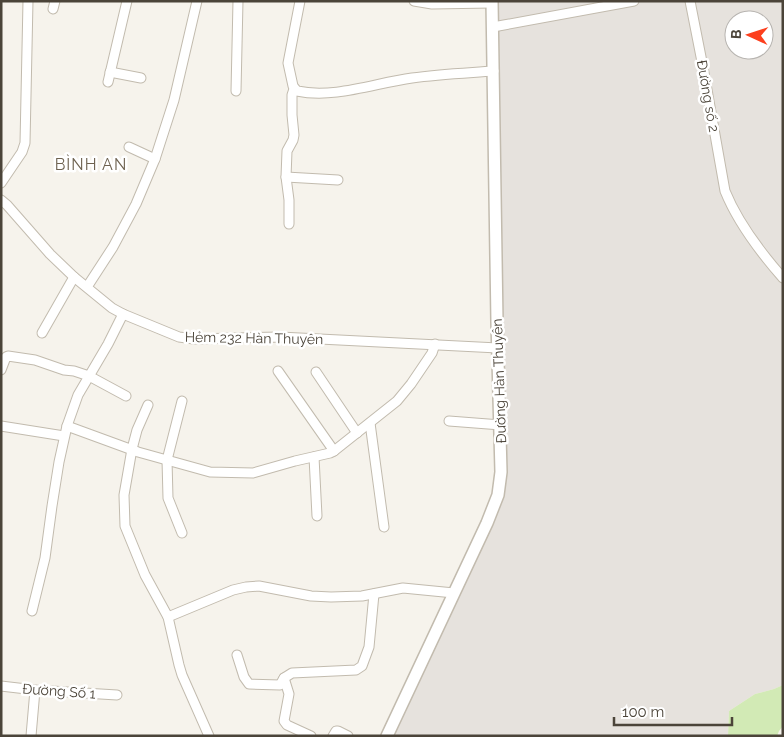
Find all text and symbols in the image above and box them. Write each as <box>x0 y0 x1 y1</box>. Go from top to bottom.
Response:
north arrow <box>724 10 774 60</box>
text: B <box>728 29 744 39</box>
street label: Đường số 2 <box>694 59 722 133</box>
district label: BÌNH AN <box>55 154 127 174</box>
street label: Đường Hàn Thuyên <box>489 318 509 444</box>
street label: Hẻm 232 Hàn Thuyên <box>185 329 323 347</box>
street label: Đường Số 1 <box>22 680 96 702</box>
scale bar <box>614 694 732 726</box>
text: 100 m <box>622 703 664 721</box>

